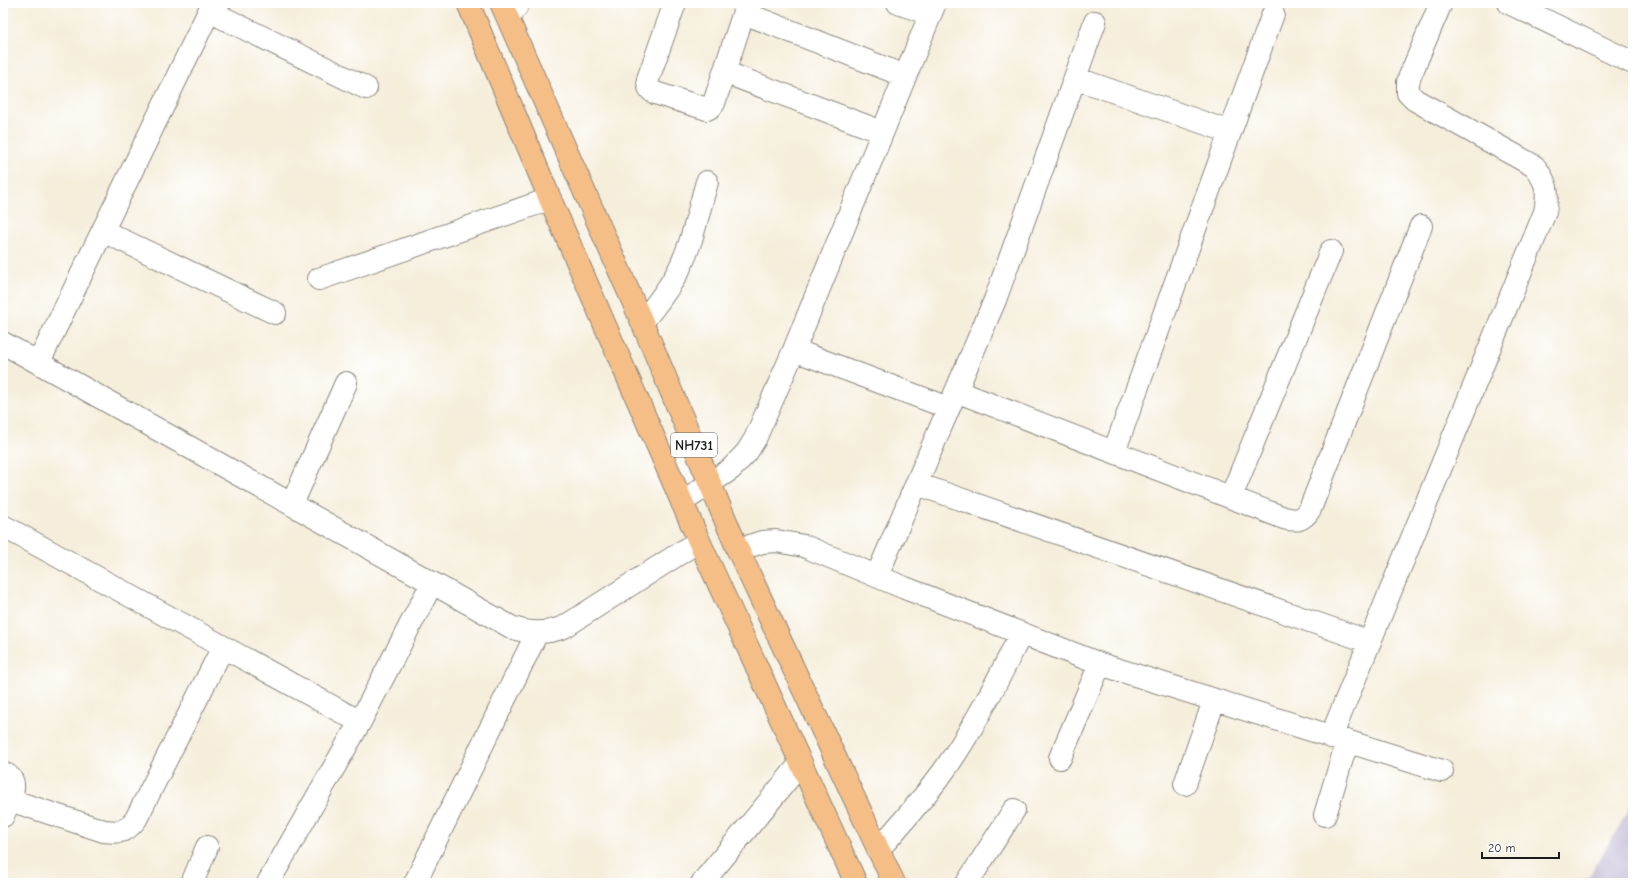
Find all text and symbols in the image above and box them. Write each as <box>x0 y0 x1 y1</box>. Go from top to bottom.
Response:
road number: NH731 <box>671 433 717 457</box>
scale bar <box>1482 834 1559 860</box>
text: 20 m <box>1488 841 1516 855</box>

